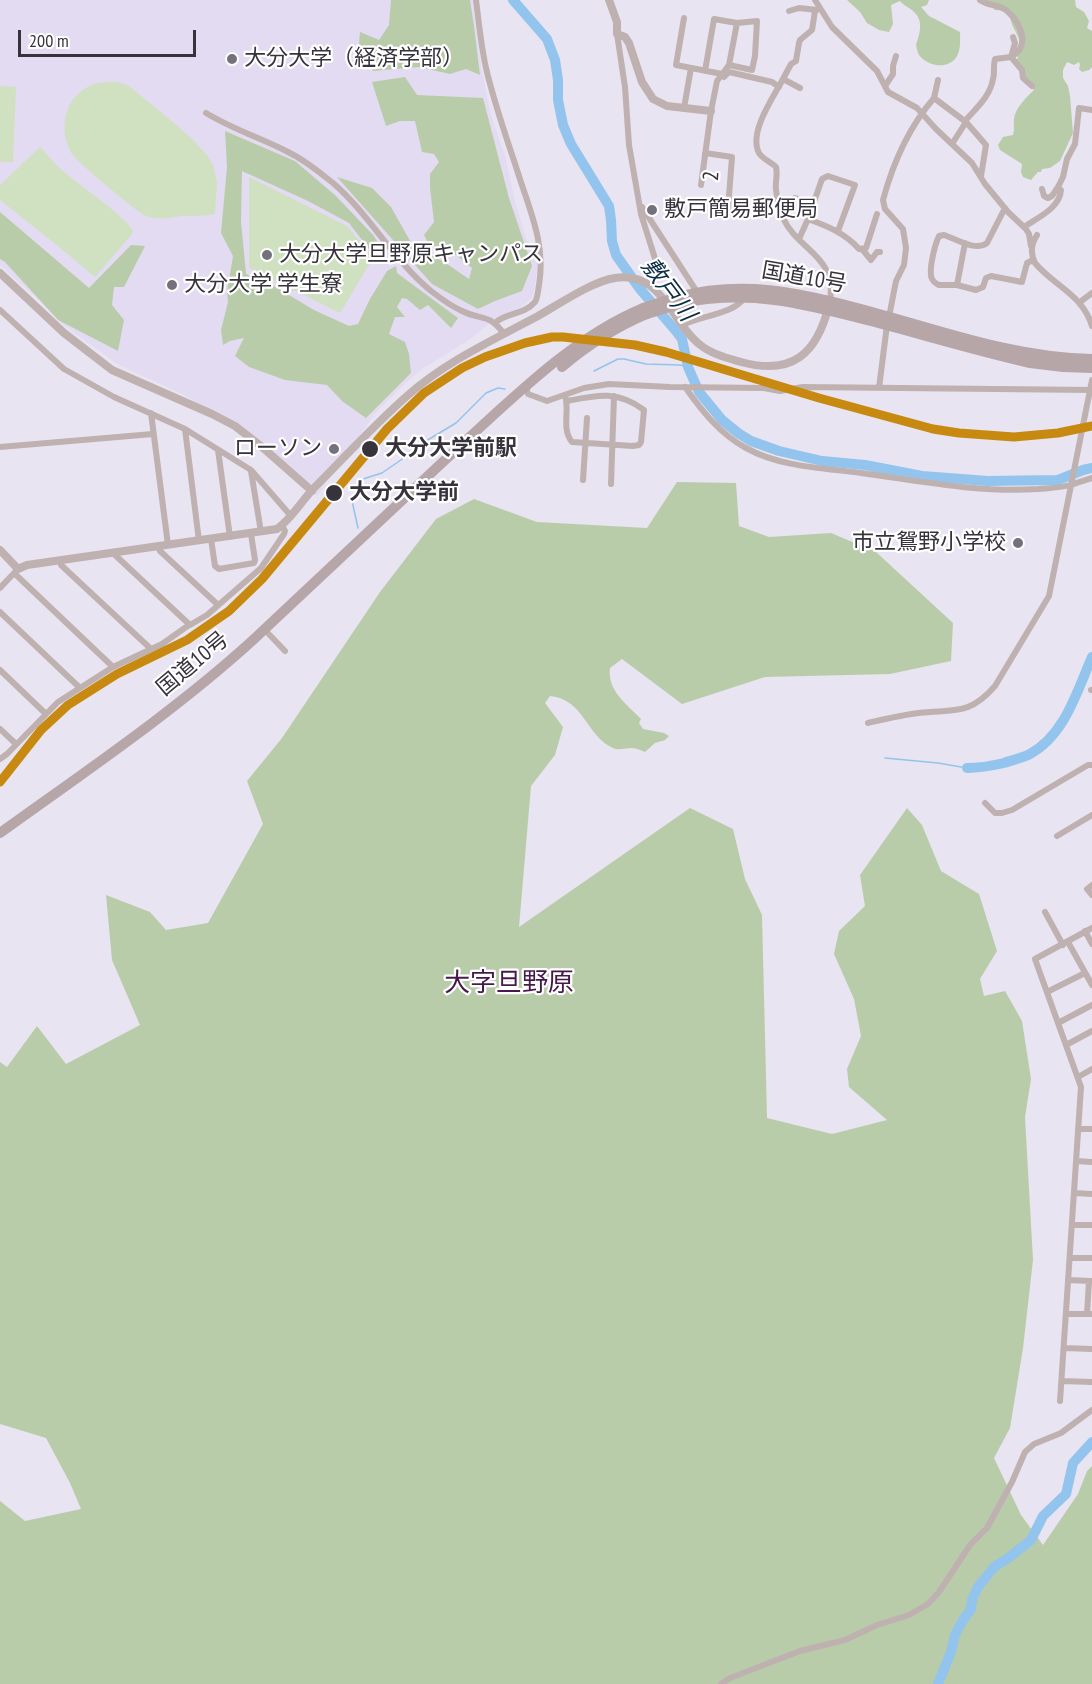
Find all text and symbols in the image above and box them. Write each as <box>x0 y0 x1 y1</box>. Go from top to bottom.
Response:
scale bar <box>21 18 200 56</box>
text: 200 m <box>29 29 69 52</box>
place label: 大分大学（経済学部） <box>244 46 464 72</box>
marker: 大分大学（経済学部） <box>225 52 239 66</box>
street label: 2 <box>698 170 726 182</box>
place label: 敷戸簡易郵便局 <box>664 197 818 223</box>
marker: 敷戸簡易郵便局 <box>645 203 659 217</box>
place label: 大分大学旦野原キャンパス <box>279 242 543 268</box>
marker: 大分大学旦野原キャンパス <box>260 248 274 262</box>
water label: 敷戸川 <box>635 253 701 327</box>
street label: 国道10号 <box>759 258 849 298</box>
place label: 大分大学 学生寮 <box>184 272 343 298</box>
marker: 大分大学 学生寮 <box>165 278 179 292</box>
place label: ローソン <box>234 436 322 462</box>
place label: 大分大学前駅 <box>385 436 517 462</box>
marker: 大分大学前駅 <box>360 439 380 459</box>
marker: ローソン <box>327 442 341 456</box>
place label: 大分大学前 <box>349 480 459 506</box>
marker: 大分大学前 <box>324 483 344 503</box>
place label: 市立鴛野小学校 <box>852 530 1006 556</box>
marker: 市立鴛野小学校 <box>1011 536 1025 550</box>
street label: 国道10号 <box>152 626 234 702</box>
district label: 大字旦野原 <box>444 968 574 1000</box>

